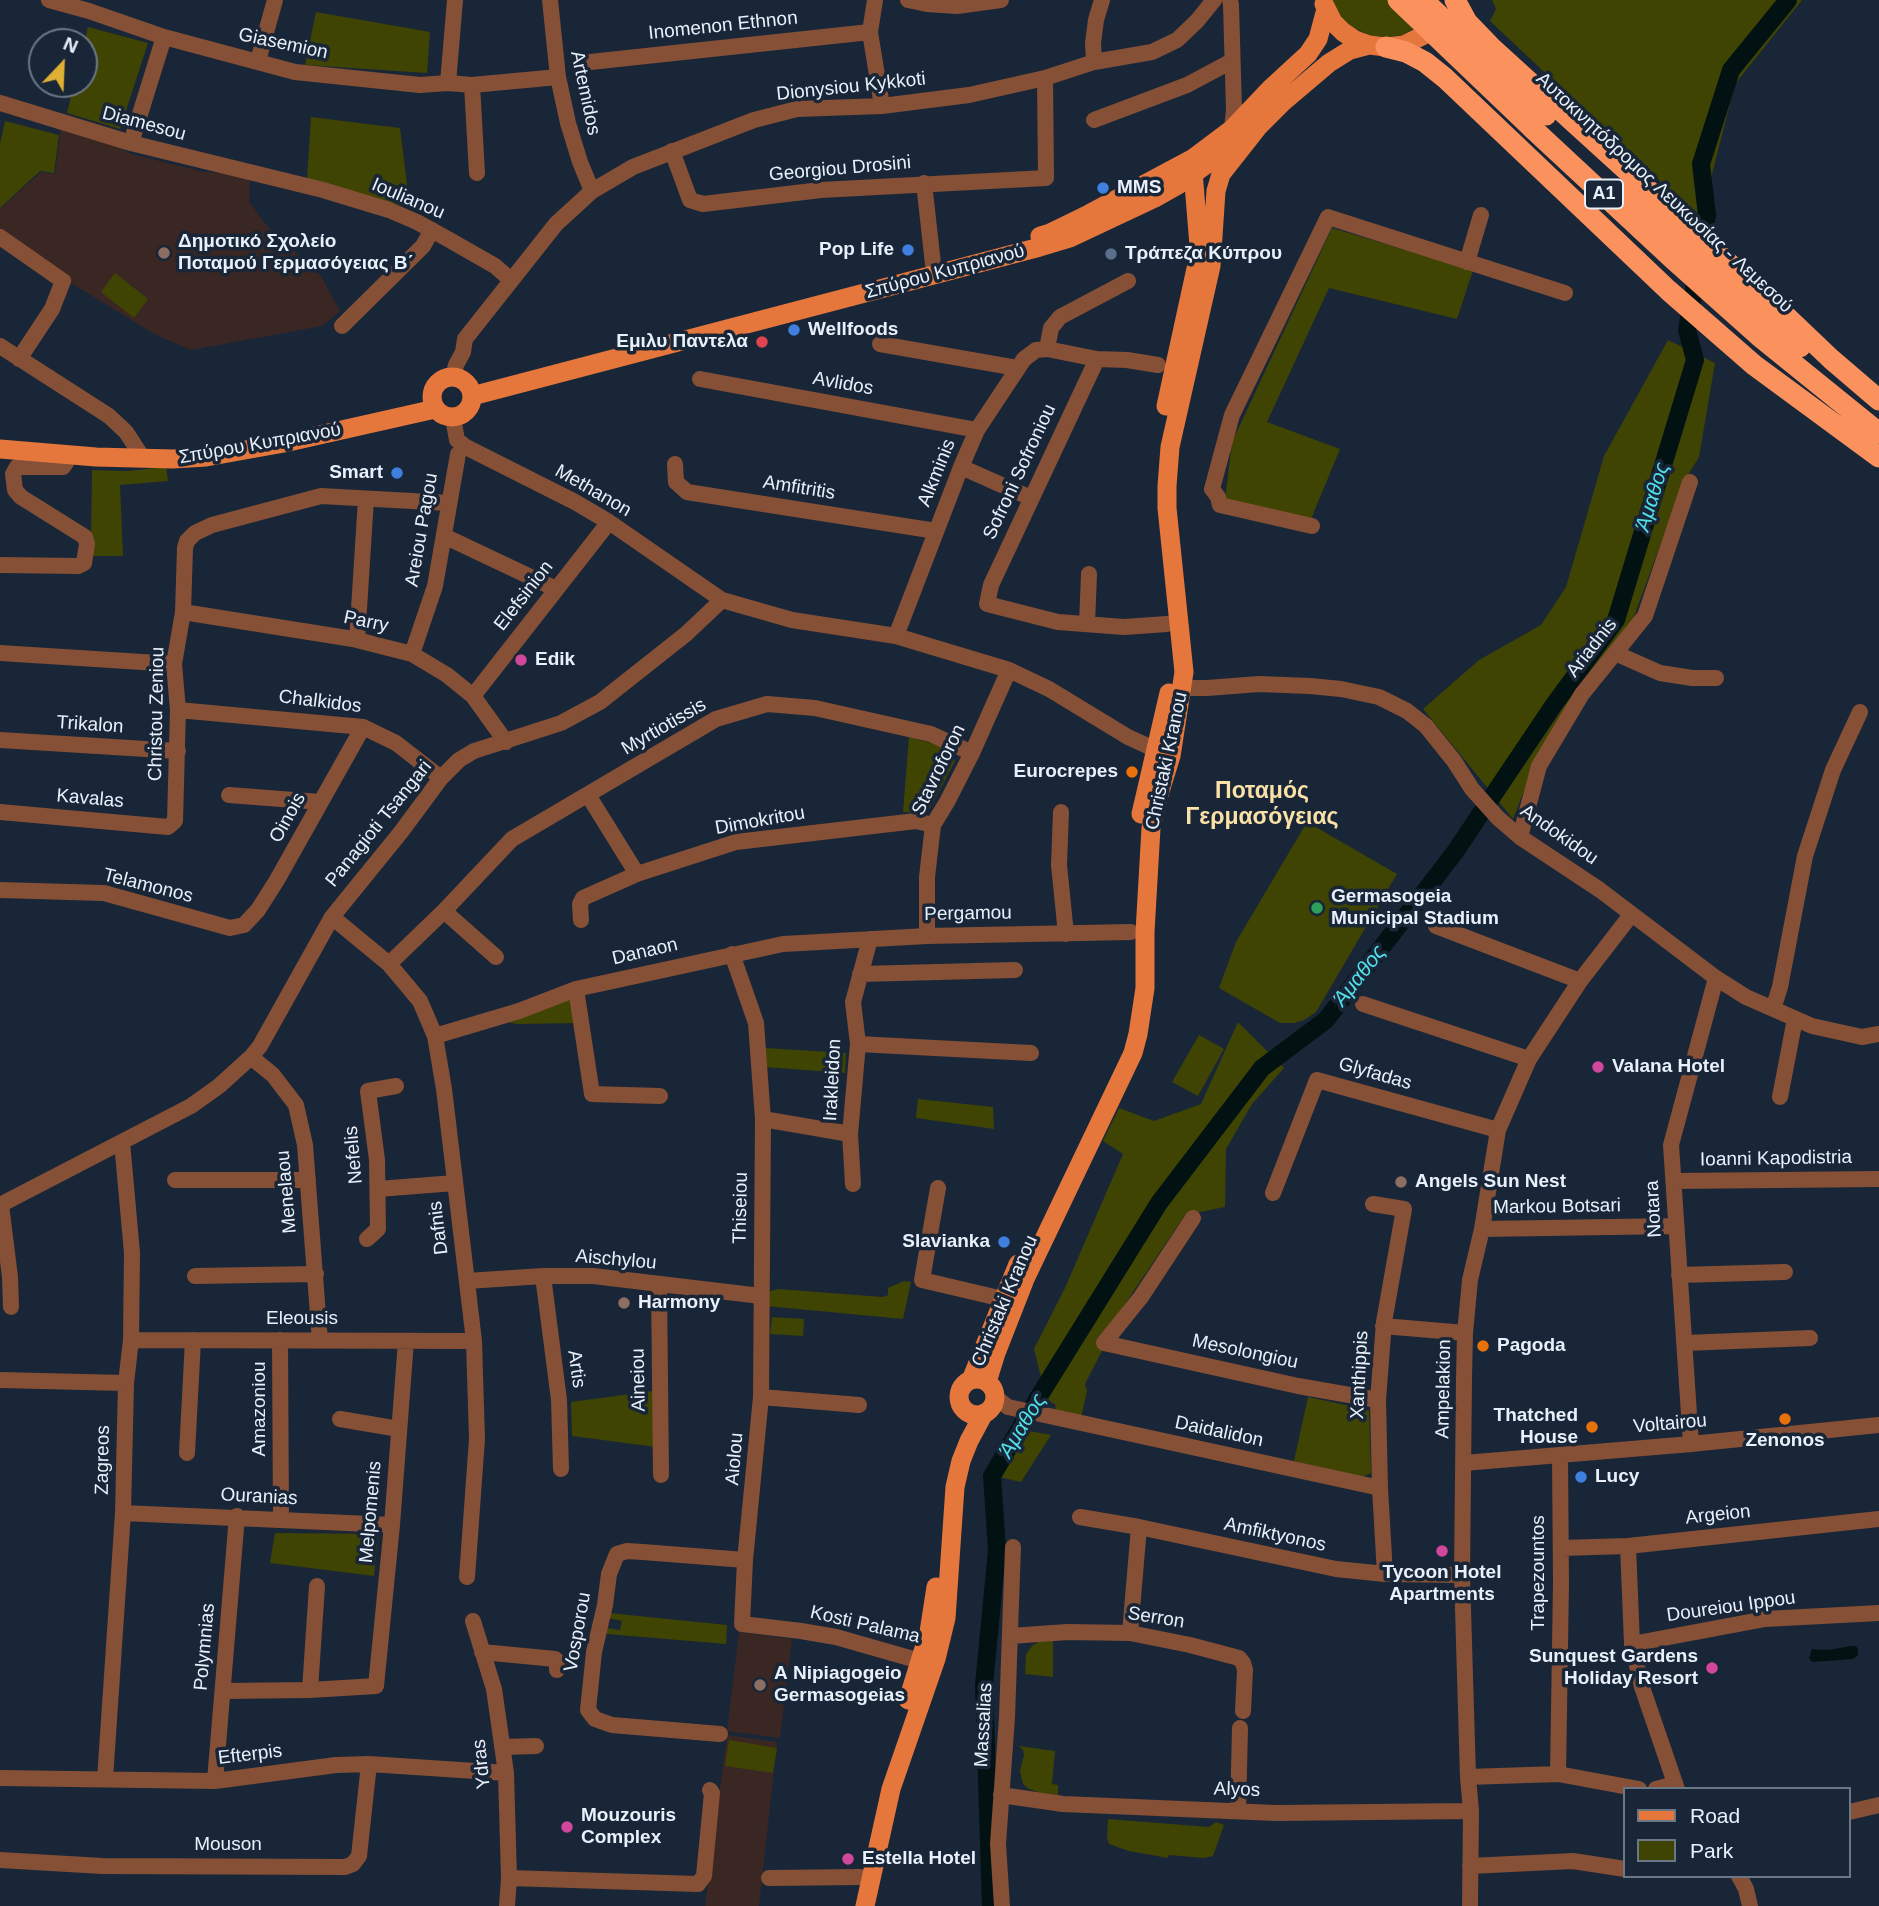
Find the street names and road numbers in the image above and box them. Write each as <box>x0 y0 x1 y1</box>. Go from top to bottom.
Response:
street label: Inomenon Ethnon <box>647 7 799 45</box>
street label: Giasemion <box>236 23 330 65</box>
street label: Artemidos <box>565 49 605 137</box>
street label: Dionysiou Kykkoti <box>775 68 927 106</box>
street label: Αυτοκινητόδρομος Λευκωσίας - Λεμεσού <box>1531 68 1797 318</box>
street label: Diamesou <box>100 102 188 146</box>
street label: Georgiou Drosini <box>768 151 912 187</box>
street label: Ioulianou <box>368 173 448 225</box>
road number: A1 <box>1585 180 1623 209</box>
street label: Σπύρου Κυπριανού <box>863 240 1027 304</box>
street label: Avlidos <box>811 367 875 401</box>
street label: Sofroni Sofroniou <box>979 401 1061 543</box>
street label: Σπύρου Κυπριανού <box>177 419 343 469</box>
street label: Alkminis <box>913 436 961 510</box>
street label: Methanon <box>551 460 635 522</box>
street label: Areiou Pagou <box>401 471 443 589</box>
street label: Amfitritis <box>761 471 837 505</box>
street label: Elefsinion <box>490 557 558 635</box>
street label: Parry <box>341 606 391 638</box>
street label: Ariadnis <box>1562 614 1622 682</box>
street label: Christou Zeniou <box>144 647 170 781</box>
street label: Chalkidos <box>277 686 363 718</box>
street label: Christaki Kranou <box>1141 690 1193 832</box>
street label: Myrtiotissis <box>618 694 710 760</box>
street label: Trikalon <box>56 711 124 739</box>
street label: Stavroforon <box>907 721 971 819</box>
street label: Panagioti Tsangari <box>321 756 437 892</box>
street label: Kavalas <box>55 785 125 813</box>
street label: Oinois <box>265 789 311 847</box>
street label: Andokidou <box>1516 800 1602 870</box>
street label: Dimokritou <box>713 802 807 840</box>
street label: Telamonos <box>101 864 195 908</box>
street label: Pergamou <box>924 902 1012 926</box>
street label: Danaon <box>610 933 680 971</box>
street label: Irakleidon <box>819 1038 847 1122</box>
street label: Glyfadas <box>1336 1053 1414 1095</box>
street label: Nefelis <box>340 1125 368 1185</box>
street label: Ioanni Kapodistria <box>1700 1146 1852 1172</box>
street label: Menelaou <box>272 1149 302 1235</box>
street label: Thiseiou <box>729 1172 753 1244</box>
street label: Notara <box>1641 1180 1667 1238</box>
street label: Markou Botsari <box>1493 1194 1621 1220</box>
street label: Dafnis <box>424 1200 454 1256</box>
street label: Christaki Kranou <box>967 1232 1043 1370</box>
street label: Aischylou <box>575 1245 657 1275</box>
street label: Eleousis <box>266 1308 338 1330</box>
street label: Mesolongiou <box>1190 1330 1300 1374</box>
street label: Xanthippis <box>1346 1330 1374 1420</box>
street label: Ampelakion <box>1432 1339 1456 1439</box>
street label: Aineiou <box>627 1348 651 1412</box>
street label: Artis <box>562 1349 590 1389</box>
street label: Amazoniou <box>249 1361 271 1457</box>
street label: Voltairou <box>1632 1409 1708 1439</box>
street label: Daidalidon <box>1173 1412 1265 1452</box>
street label: Zagreos <box>91 1425 115 1495</box>
street label: Aiolou <box>721 1432 749 1486</box>
street label: Melpomenis <box>355 1460 387 1564</box>
street label: Ouranias <box>220 1484 298 1510</box>
street label: Argeion <box>1684 1500 1752 1530</box>
street label: Amfiktyonos <box>1222 1513 1328 1557</box>
street label: Trapezountos <box>1528 1515 1550 1631</box>
street label: Doureiou Ippou <box>1665 1587 1797 1627</box>
street label: Vosporou <box>560 1590 596 1674</box>
street label: Kosti Palama <box>808 1601 922 1649</box>
street label: Polymnias <box>190 1602 220 1692</box>
street label: Serron <box>1126 1602 1186 1634</box>
street label: Massalias <box>970 1682 998 1768</box>
street label: Ydras <box>468 1738 496 1790</box>
street label: Efterpis <box>217 1740 283 1770</box>
street label: Alyos <box>1213 1778 1261 1802</box>
street label: Mouson <box>194 1834 262 1856</box>

